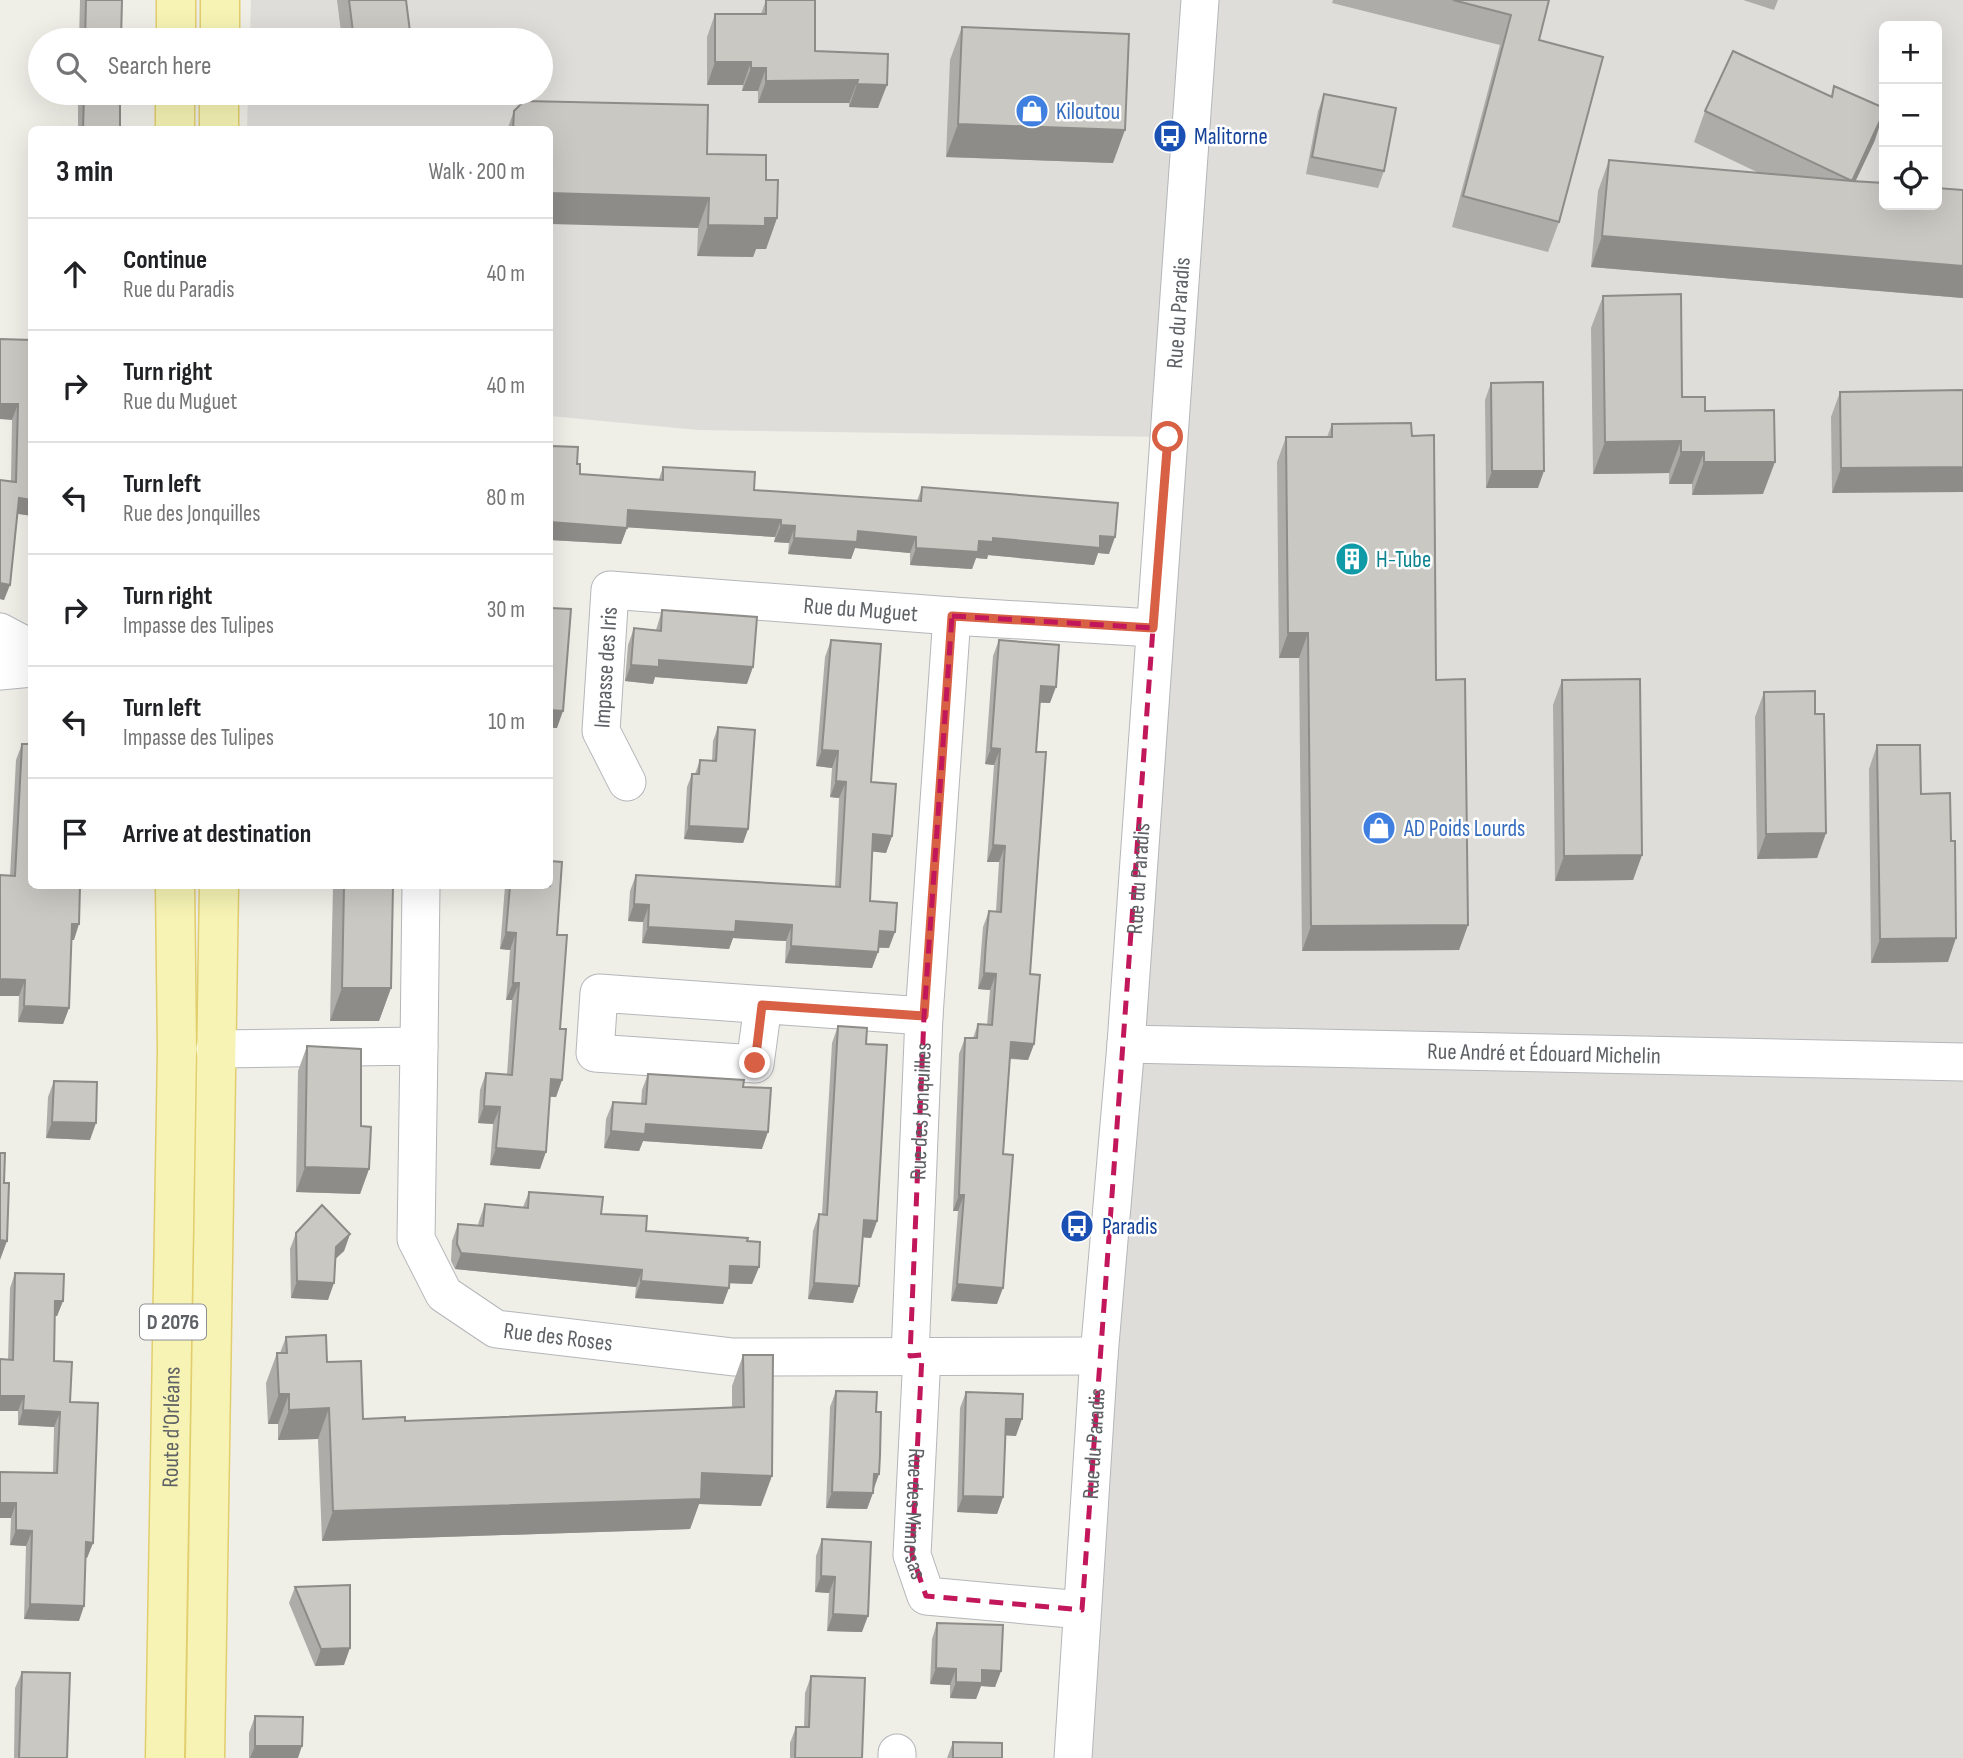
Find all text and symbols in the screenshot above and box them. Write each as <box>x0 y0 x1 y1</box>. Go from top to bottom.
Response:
map controls <box>1879 21 1942 210</box>
button: + <box>1879 21 1942 84</box>
search box <box>28 28 553 105</box>
icon: search <box>52 48 90 86</box>
text: Search here <box>108 51 211 82</box>
button: − <box>1879 84 1942 147</box>
shop icon: Kiloutou <box>1013 92 1051 130</box>
place label: Kiloutou <box>1056 98 1120 126</box>
bus stop icon: Malitorne <box>1151 117 1189 155</box>
place label: Malitorne <box>1194 123 1268 151</box>
button: locate <box>1879 147 1942 210</box>
text: 3 min <box>56 154 113 190</box>
text: Walk · 200 m <box>428 158 525 186</box>
text: Continue <box>123 245 207 276</box>
icon: ahead <box>56 255 94 293</box>
street label: Rue du Paradis <box>1161 256 1197 370</box>
text: 40 m <box>487 260 525 288</box>
text: Rue du Paradis <box>123 276 234 304</box>
text: Turn right <box>123 357 212 388</box>
icon: right <box>56 367 94 405</box>
text: 40 m <box>487 372 525 400</box>
text: Rue du Muguet <box>123 388 237 416</box>
route start <box>1152 421 1183 452</box>
text: Turn left <box>123 469 201 500</box>
icon: left <box>56 479 94 517</box>
text: 80 m <box>486 484 525 512</box>
text: Rue des Jonquilles <box>123 500 261 528</box>
building icon: H-Tube <box>1333 540 1371 578</box>
place label: H-Tube <box>1376 546 1431 574</box>
text: Turn right <box>123 581 212 612</box>
icon: right <box>56 591 94 629</box>
street label: Rue du Muguet <box>803 592 919 628</box>
text: 30 m <box>487 596 525 624</box>
street label: Impasse des Iris <box>588 606 624 729</box>
text: Impasse des Tulipes <box>123 612 274 640</box>
text: Turn left <box>123 693 201 724</box>
icon: left <box>56 703 94 741</box>
text: 10 m <box>488 708 525 736</box>
text: Impasse des Tulipes <box>123 724 274 752</box>
shop icon: AD Poids Lourds <box>1360 809 1398 847</box>
icon: arrive <box>56 815 94 853</box>
place label: AD Poids Lourds <box>1403 815 1525 843</box>
text: Arrive at destination <box>123 819 311 850</box>
street label: Rue du Paradis <box>1121 822 1157 935</box>
street label: Rue André et Édouard Michelin <box>1427 1037 1661 1070</box>
street label: Rue des Jonquilles <box>904 1042 938 1181</box>
route end <box>739 1047 770 1078</box>
bus stop icon: Paradis <box>1058 1207 1096 1245</box>
place label: Paradis <box>1102 1213 1157 1241</box>
road number: D 2076 <box>140 1304 206 1340</box>
street label: Rue des Roses <box>502 1317 614 1358</box>
street label: Route d'Orléans <box>157 1366 187 1488</box>
street label: Rue du Paradis <box>1077 1387 1112 1500</box>
street label: Rue des Mimosas <box>897 1447 932 1583</box>

